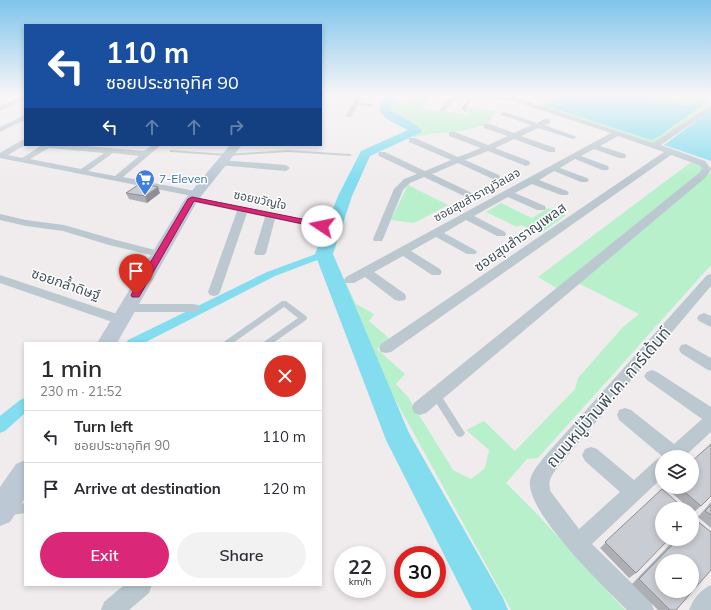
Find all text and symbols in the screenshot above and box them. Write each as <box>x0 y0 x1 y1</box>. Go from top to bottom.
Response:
text: 110 m <box>106 35 189 70</box>
icon: left <box>40 40 92 92</box>
text: ซอยประชาอุทิศ 90 <box>106 71 239 94</box>
icon: left <box>99 116 121 138</box>
icon: ahead <box>141 116 163 138</box>
icon: ahead <box>183 116 205 138</box>
icon: right <box>225 116 247 138</box>
street label: ซอยสุขสำราญวิลเลจ <box>431 165 523 225</box>
supermarket icon: 7-Eleven <box>134 168 156 196</box>
place label: 7-Eleven <box>159 171 208 186</box>
street label: ซอยขวัญใจ <box>232 187 288 212</box>
street label: ซอยสุขสำราญเพลส <box>470 199 570 275</box>
position arrow <box>301 205 343 247</box>
pin <box>119 254 153 295</box>
icon: arrive <box>125 260 147 282</box>
street label: ซอยกล้ำดิษฐ์ <box>29 263 103 304</box>
street label: ถนนหมู่บ้านพี.เค. การ์เด้นท์ <box>541 322 676 473</box>
text: 1 min <box>40 353 102 383</box>
button: close <box>264 355 306 397</box>
text: 230 m · 21:52 <box>40 383 122 399</box>
text: Turn left <box>74 417 133 436</box>
icon: left <box>40 426 62 448</box>
text: 110 m <box>262 427 306 446</box>
text: ซอยประชาอุทิศ 90 <box>74 437 170 453</box>
map controls <box>655 450 699 598</box>
button: layers <box>655 450 699 494</box>
icon: arrive <box>40 478 62 500</box>
text: Arrive at destination <box>74 479 221 498</box>
text: 120 m <box>262 479 306 498</box>
button: + <box>655 502 699 546</box>
button: Exit <box>40 532 169 578</box>
button: Share <box>177 532 306 578</box>
speed limit sign: 30 <box>394 546 446 598</box>
text: 22 <box>348 554 372 579</box>
button: − <box>655 554 699 598</box>
text: km/h <box>349 575 371 588</box>

